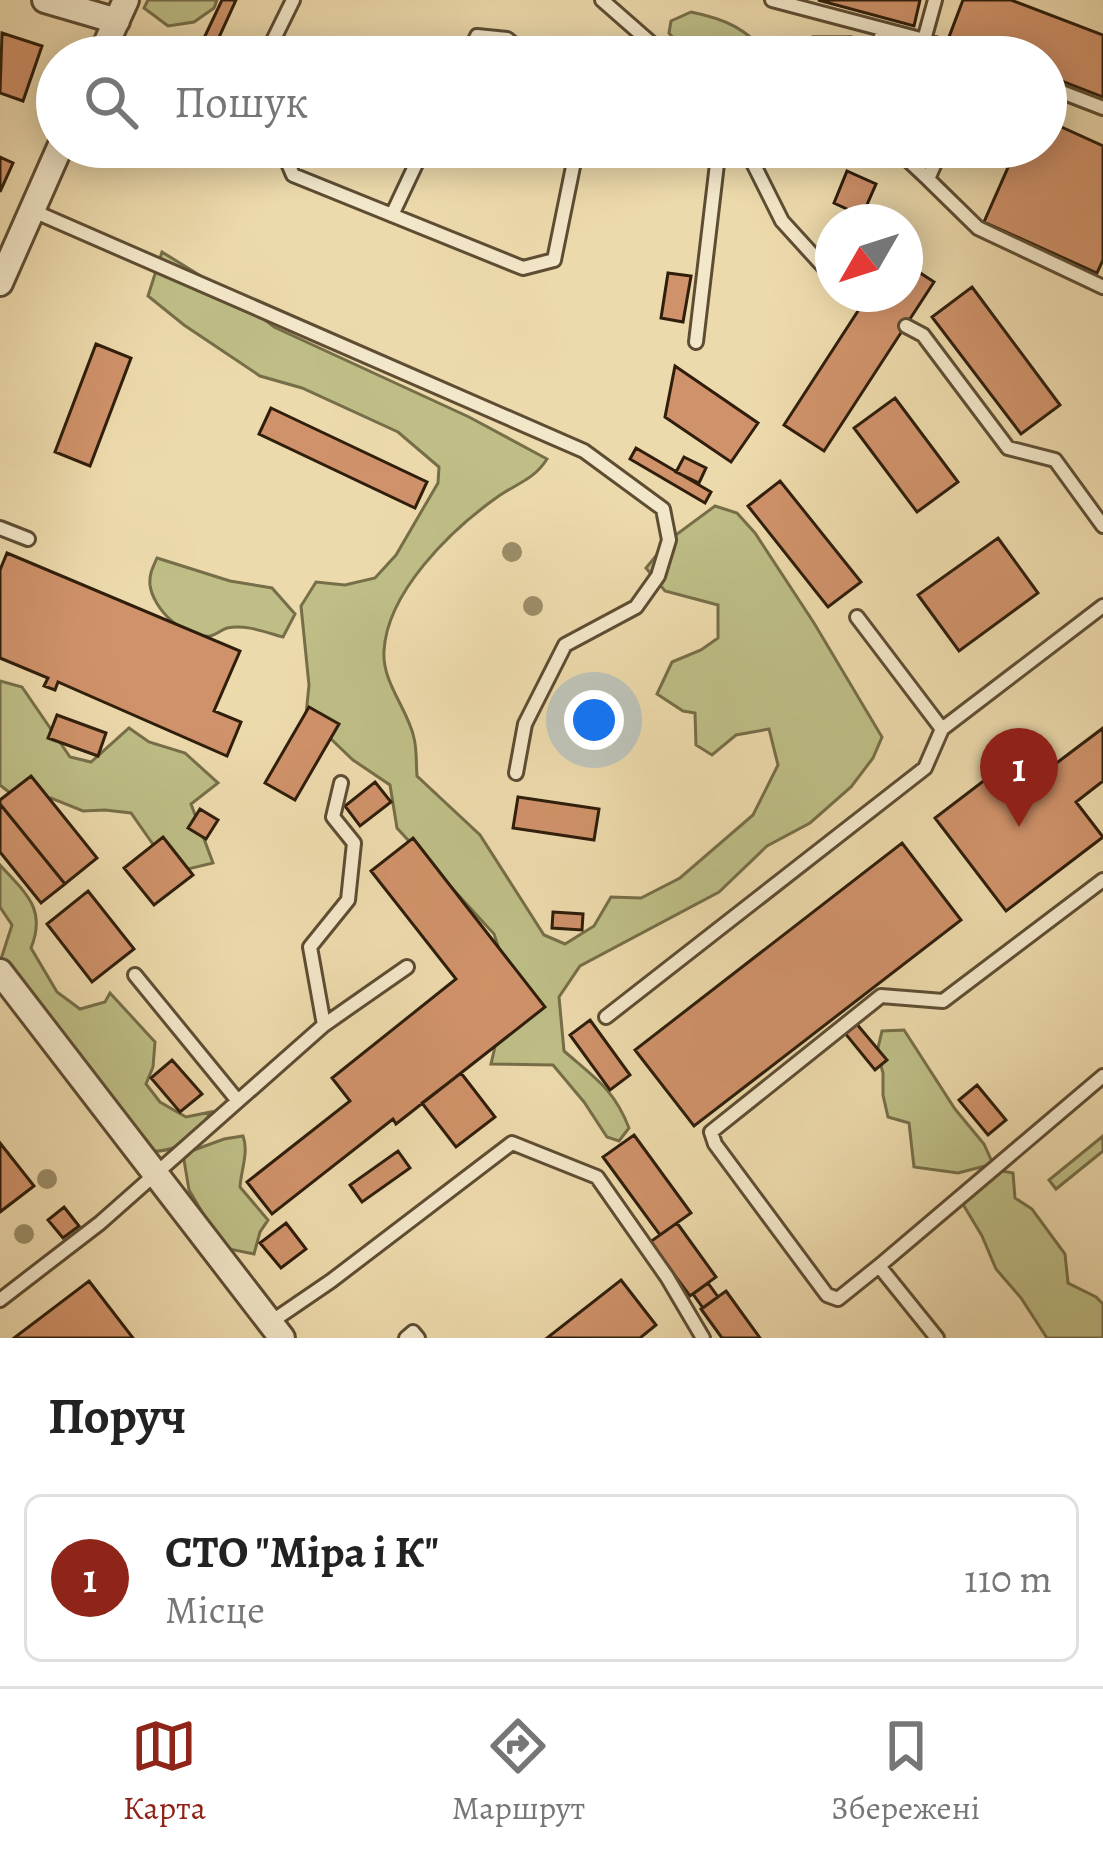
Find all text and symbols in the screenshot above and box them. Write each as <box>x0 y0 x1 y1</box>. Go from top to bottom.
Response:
search box <box>36 36 1067 168</box>
icon: search <box>78 69 144 135</box>
text: Пошук <box>174 71 308 133</box>
north arrow <box>815 204 923 312</box>
your location <box>564 690 624 750</box>
pin: 1 <box>980 728 1058 827</box>
text: Поруч <box>48 1381 186 1451</box>
text: СТО "Міра і К" <box>165 1521 439 1583</box>
text: 1 <box>83 1552 97 1605</box>
text: 110 m <box>964 1552 1052 1605</box>
text: Місце <box>165 1583 265 1636</box>
tab: Карта <box>123 1713 206 1830</box>
tab: Маршрут <box>452 1713 585 1830</box>
tab: Збережені <box>831 1713 980 1830</box>

